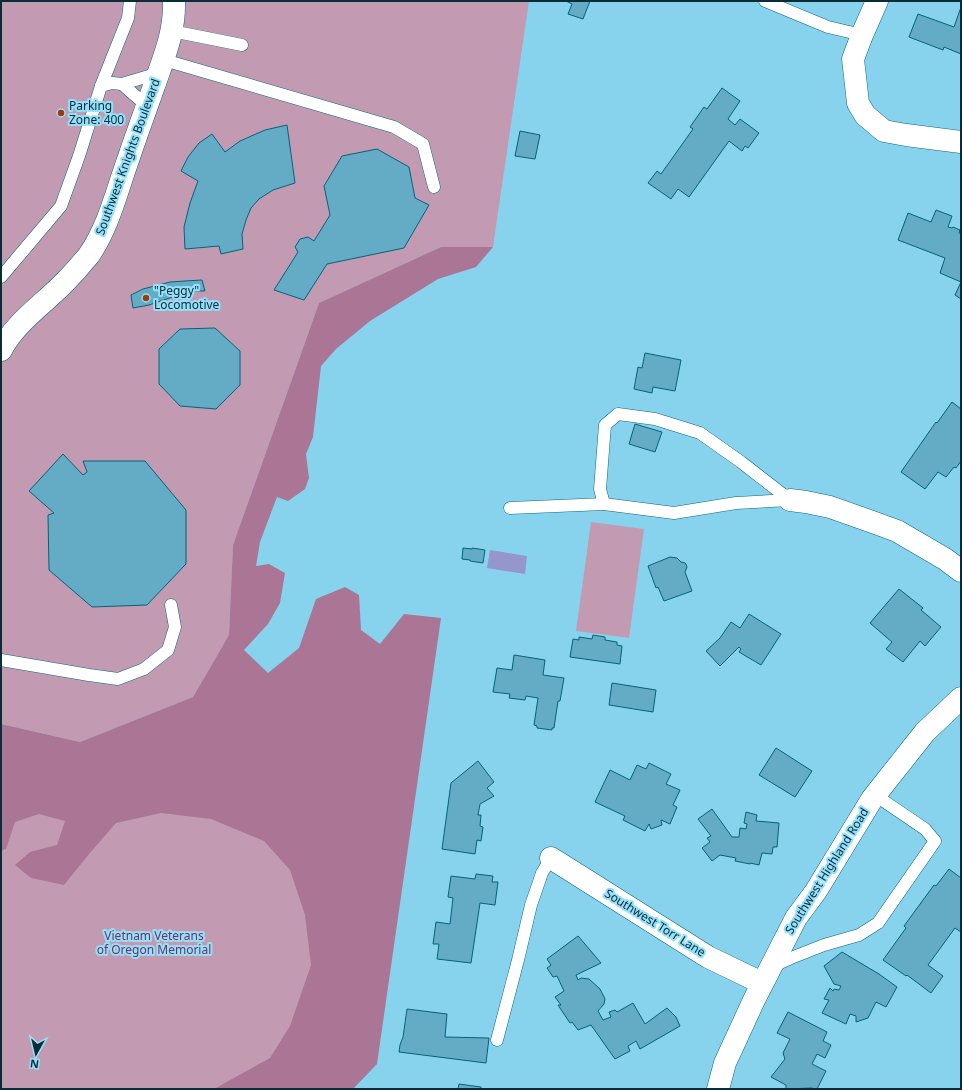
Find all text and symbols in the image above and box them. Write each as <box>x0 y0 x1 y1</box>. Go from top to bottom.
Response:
street label: Southwest Knights Boulevard <box>91 76 164 237</box>
place label: Parking Zone: 400 <box>69 97 124 128</box>
marker: Parking Zone: 400 <box>56 108 66 118</box>
place label: "Peggy" Locomotive <box>154 282 220 313</box>
marker: "Peggy" Locomotive <box>141 293 151 303</box>
street label: Southwest Highland Road <box>781 804 872 937</box>
street label: Southwest Torr Lane <box>602 885 709 961</box>
park label: Vietnam Veterans of Oregon Memorial <box>97 927 211 958</box>
north arrow <box>16 1034 56 1074</box>
text: N <box>29 1056 40 1072</box>

